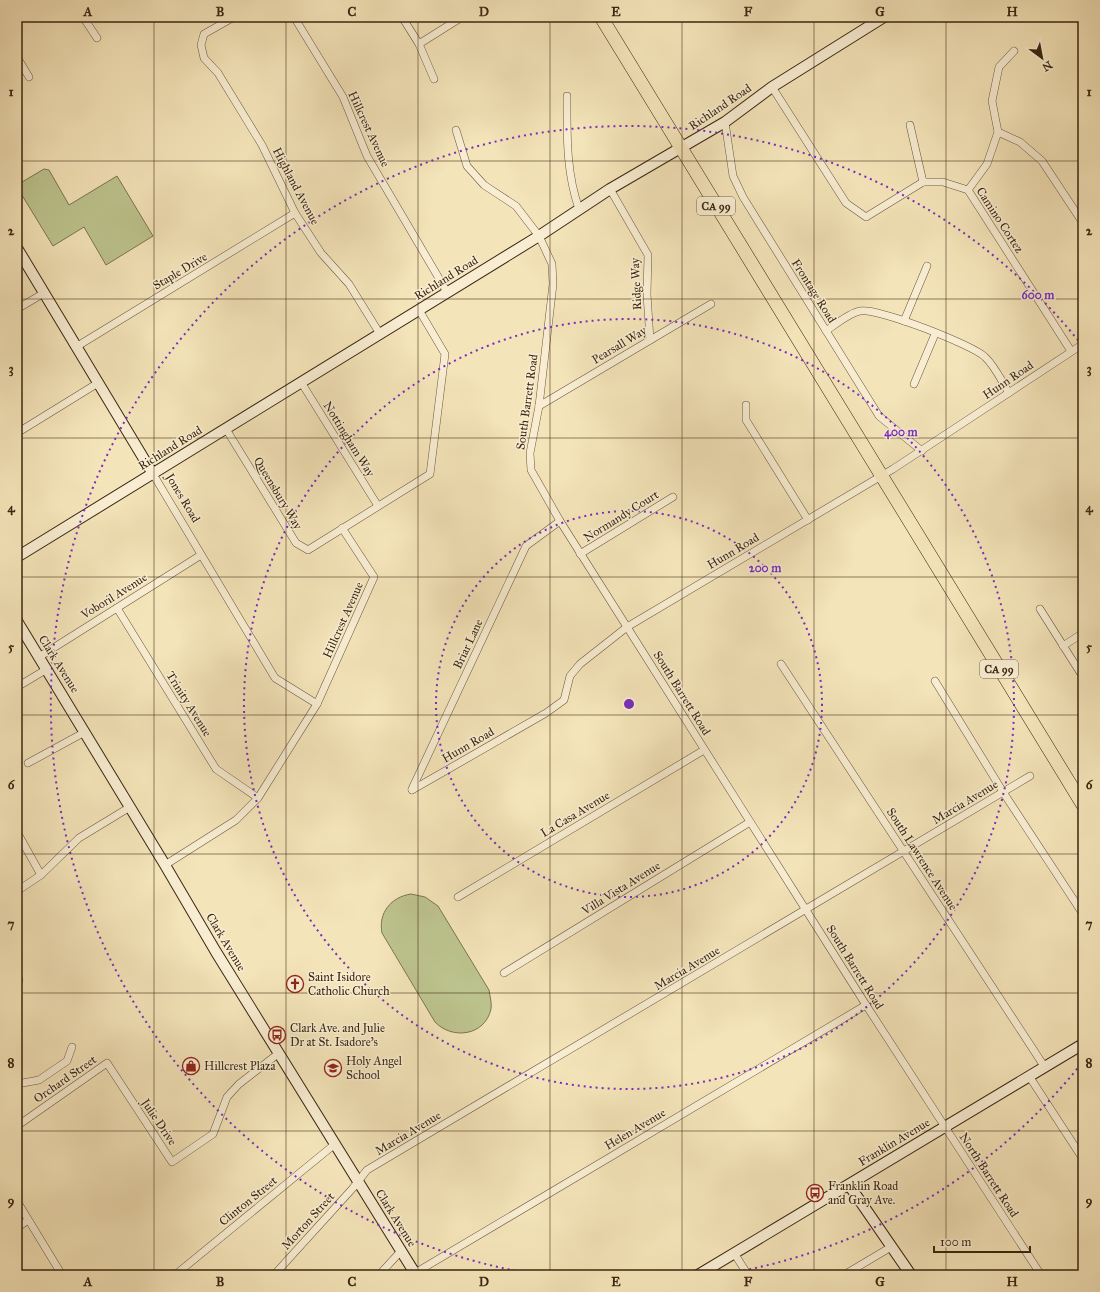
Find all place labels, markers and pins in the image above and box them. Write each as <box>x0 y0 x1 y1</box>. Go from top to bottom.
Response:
centre of rings <box>622 697 636 711</box>
place label: Saint Isidore Catholic Church <box>308 970 390 998</box>
church icon: Saint Isidore Catholic Church <box>285 974 305 994</box>
place label: Clark Ave. and Julie Dr at St. Isadore's <box>290 1021 385 1049</box>
bus stop icon: Clark Ave. and Julie Dr at St. Isadore's <box>267 1025 287 1045</box>
place label: Holy Angel School <box>346 1054 403 1082</box>
shop icon: Hillcrest Plaza <box>181 1056 201 1076</box>
school or university icon: Holy Angel School <box>323 1058 343 1078</box>
place label: Hillcrest Plaza <box>204 1059 277 1073</box>
place label: Franklin Road and Gray Ave. <box>828 1179 898 1207</box>
bus stop icon: Franklin Road and Gray Ave. <box>805 1183 825 1203</box>

